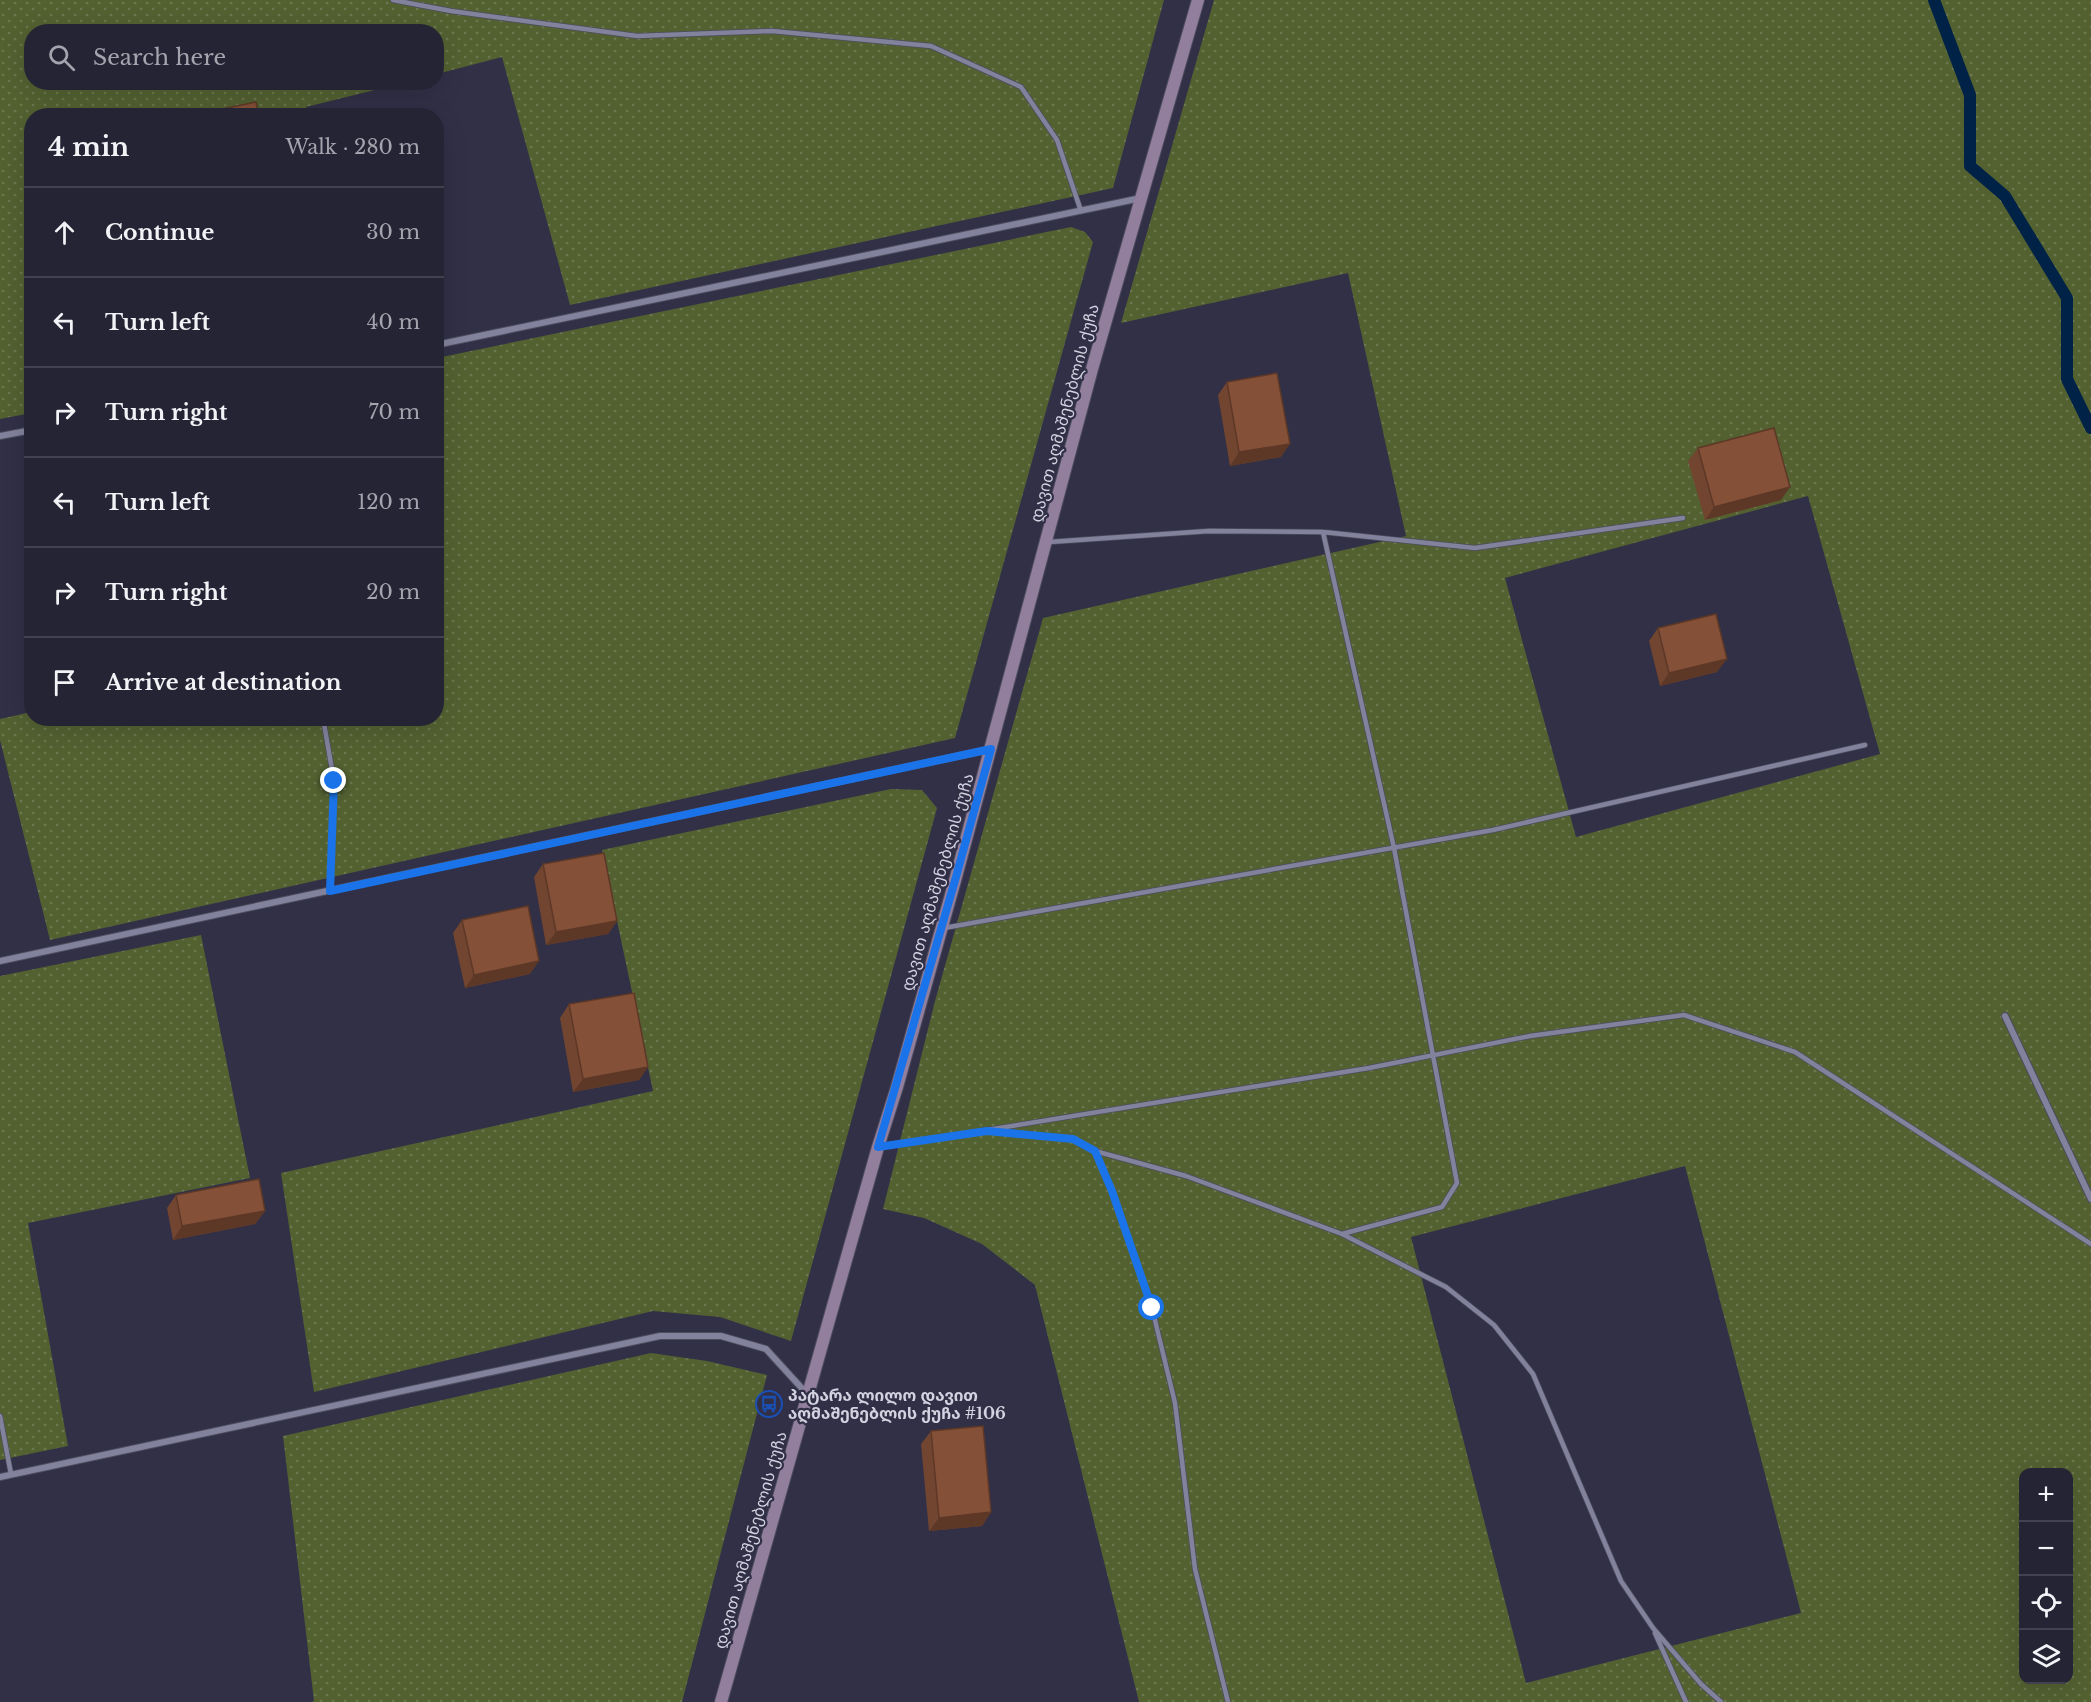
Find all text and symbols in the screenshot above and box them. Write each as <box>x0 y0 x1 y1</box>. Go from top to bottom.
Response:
search box <box>24 24 444 90</box>
icon: search <box>45 41 78 74</box>
text: Search here <box>93 44 226 71</box>
text: 4 min <box>48 131 129 163</box>
text: Walk · 280 m <box>286 135 420 159</box>
icon: ahead <box>48 216 81 249</box>
text: Continue <box>105 219 214 246</box>
text: 30 m <box>366 220 420 244</box>
street label: დავით აღმაშენებლის ქუჩა <box>1025 302 1104 525</box>
icon: left <box>48 306 81 339</box>
text: Turn left <box>105 309 210 336</box>
text: 40 m <box>367 310 420 334</box>
icon: right <box>48 396 81 429</box>
text: Turn right <box>105 399 227 426</box>
text: 70 m <box>368 400 420 424</box>
icon: left <box>48 486 81 519</box>
text: Turn left <box>105 489 210 516</box>
text: 120 m <box>357 490 420 514</box>
icon: right <box>48 576 81 609</box>
text: Turn right <box>105 579 227 606</box>
text: 20 m <box>366 580 420 604</box>
icon: arrive <box>48 666 81 699</box>
text: Arrive at destination <box>105 669 342 696</box>
route end <box>320 767 346 793</box>
street label: დავით აღმაშენებლის ქუჩა <box>896 771 979 993</box>
route start <box>1138 1294 1164 1320</box>
place label: პატარა ლილო დავით აღმაშენებლის ქუჩა #106 <box>788 1385 1006 1424</box>
bus stop icon: პატარა ლილო დავით აღმაშენებლის ქუჩა #106 <box>754 1389 784 1419</box>
street label: დავით აღმაშენებლის ქუჩა <box>709 1429 792 1651</box>
map controls <box>2019 1468 2073 1684</box>
button: + <box>2019 1468 2073 1522</box>
button: − <box>2019 1522 2073 1576</box>
button: locate <box>2019 1576 2073 1630</box>
button: layers <box>2019 1630 2073 1684</box>

